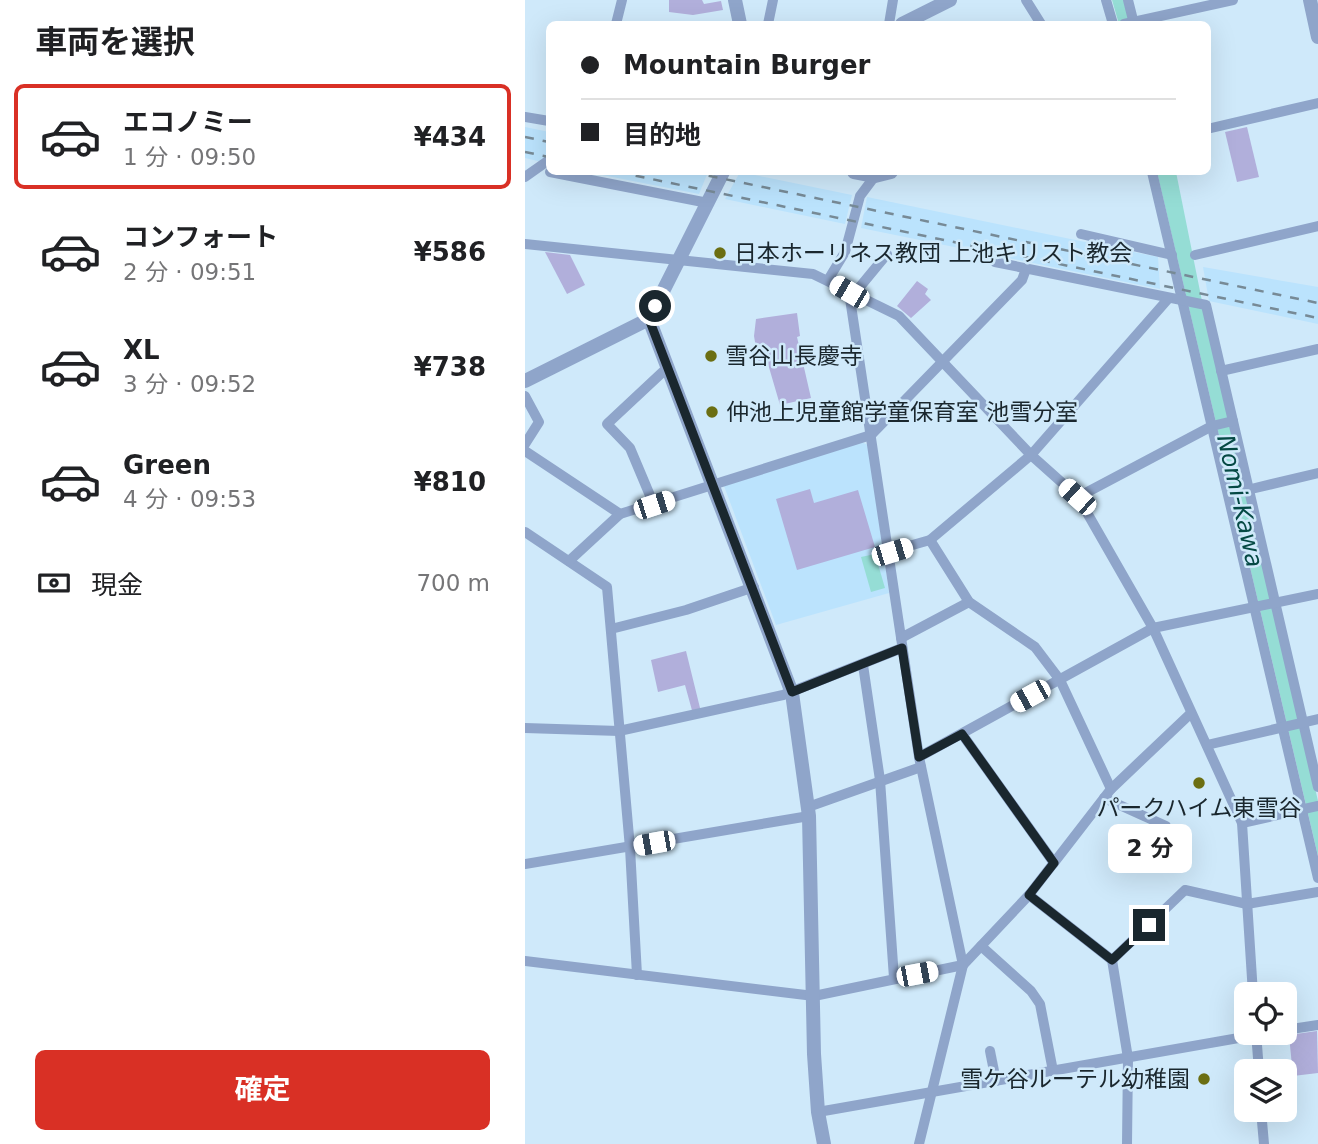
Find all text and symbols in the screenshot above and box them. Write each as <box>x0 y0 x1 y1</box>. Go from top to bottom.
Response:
text: 車両を選択 <box>35 23 195 61</box>
text: Mountain Burger <box>623 50 870 80</box>
icon: car <box>39 105 102 168</box>
text: エコノミー <box>123 107 253 137</box>
text: 目的地 <box>623 120 701 150</box>
text: ¥434 <box>414 122 486 152</box>
text: 1 分 · 09:50 <box>123 144 256 170</box>
icon: car <box>39 220 102 283</box>
text: コンフォート <box>123 222 278 252</box>
text: ¥586 <box>414 237 486 267</box>
place label: 日本ホーリネス教団 上池キリスト教会 <box>734 240 1132 266</box>
marker: 日本ホーリネス教団 上池キリスト教会 <box>712 245 728 261</box>
text: 2 分 · 09:51 <box>123 259 256 285</box>
car <box>826 272 873 312</box>
route start <box>639 290 671 322</box>
icon: car <box>39 335 102 398</box>
text: XL <box>123 335 160 365</box>
place label: 雪谷山長慶寺 <box>725 343 863 369</box>
marker: 雪谷山長慶寺 <box>703 348 719 364</box>
text: ¥738 <box>414 352 486 382</box>
text: 3 分 · 09:52 <box>123 371 256 397</box>
place label: 仲池上児童館学童保育室 池雪分室 <box>726 399 1078 425</box>
marker: 仲池上児童館学童保育室 池雪分室 <box>704 404 720 420</box>
water label: Nomi-Kawa <box>1211 432 1269 570</box>
icon: car <box>39 450 102 513</box>
text: Green <box>123 450 211 480</box>
text: ¥810 <box>414 467 486 497</box>
car <box>1055 475 1100 519</box>
text: 4 分 · 09:53 <box>123 486 256 512</box>
car <box>631 489 678 521</box>
car <box>869 536 916 568</box>
icon: cash <box>35 564 73 602</box>
text: 現金 <box>91 570 143 600</box>
text: 700 m <box>416 570 490 596</box>
car <box>1007 677 1054 715</box>
marker: パークハイム東雪谷 <box>1191 775 1207 791</box>
place label: パークハイム東雪谷 <box>1097 795 1301 821</box>
callout: 2 分 <box>1107 824 1191 872</box>
car <box>632 829 677 857</box>
text: 2 分 <box>1126 835 1174 861</box>
route end <box>1133 909 1165 941</box>
car <box>895 960 940 988</box>
map controls <box>1234 982 1297 1122</box>
button: locate <box>1234 982 1297 1045</box>
button: 確定 <box>35 1050 490 1130</box>
button: layers <box>1234 1059 1297 1122</box>
place label: 雪ケ谷ルーテル幼稚園 <box>960 1066 1190 1092</box>
marker: 雪ケ谷ルーテル幼稚園 <box>1196 1071 1212 1087</box>

